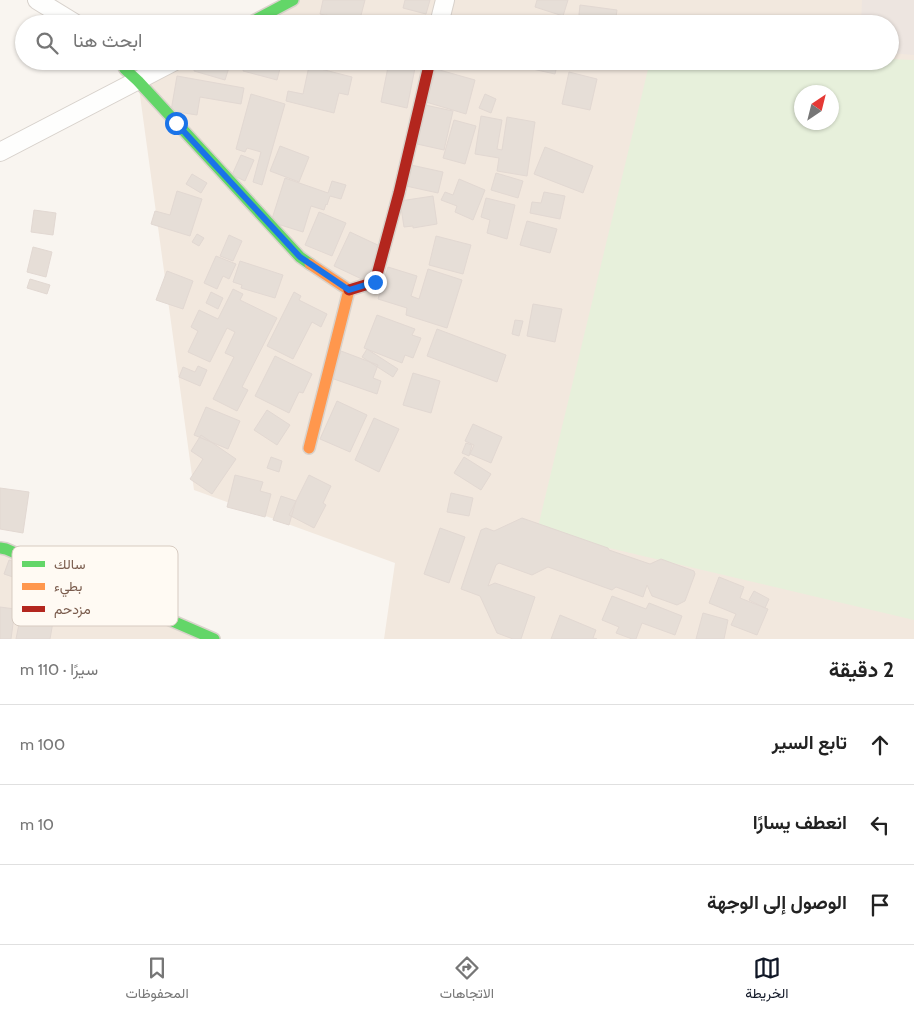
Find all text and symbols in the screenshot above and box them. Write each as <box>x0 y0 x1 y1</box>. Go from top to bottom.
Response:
search box <box>15 15 899 70</box>
icon: search <box>33 29 61 57</box>
text: ابحث هنا <box>73 29 142 52</box>
north arrow <box>794 85 839 130</box>
route start <box>165 112 188 135</box>
route end <box>364 271 387 294</box>
legend <box>12 546 178 626</box>
text: سالك <box>54 555 85 573</box>
text: بطيء <box>54 577 82 598</box>
text: مزدحم <box>54 600 91 618</box>
text: 2 دقيقة <box>829 657 894 682</box>
text: سيرًا · 110 m <box>20 660 98 679</box>
text: تابع السير <box>772 731 847 754</box>
icon: ahead <box>866 731 894 759</box>
text: 100 m <box>20 735 65 754</box>
text: انعطف يسارًا <box>753 811 847 834</box>
icon: left <box>866 811 894 839</box>
text: 10 m <box>20 815 54 834</box>
text: الوصول إلى الوجهة <box>707 891 847 914</box>
icon: arrive <box>866 891 894 919</box>
tab: المحفوظات <box>126 954 189 1006</box>
tab: الاتجاهات <box>440 954 494 1006</box>
tab: الخريطة <box>745 954 788 1006</box>

